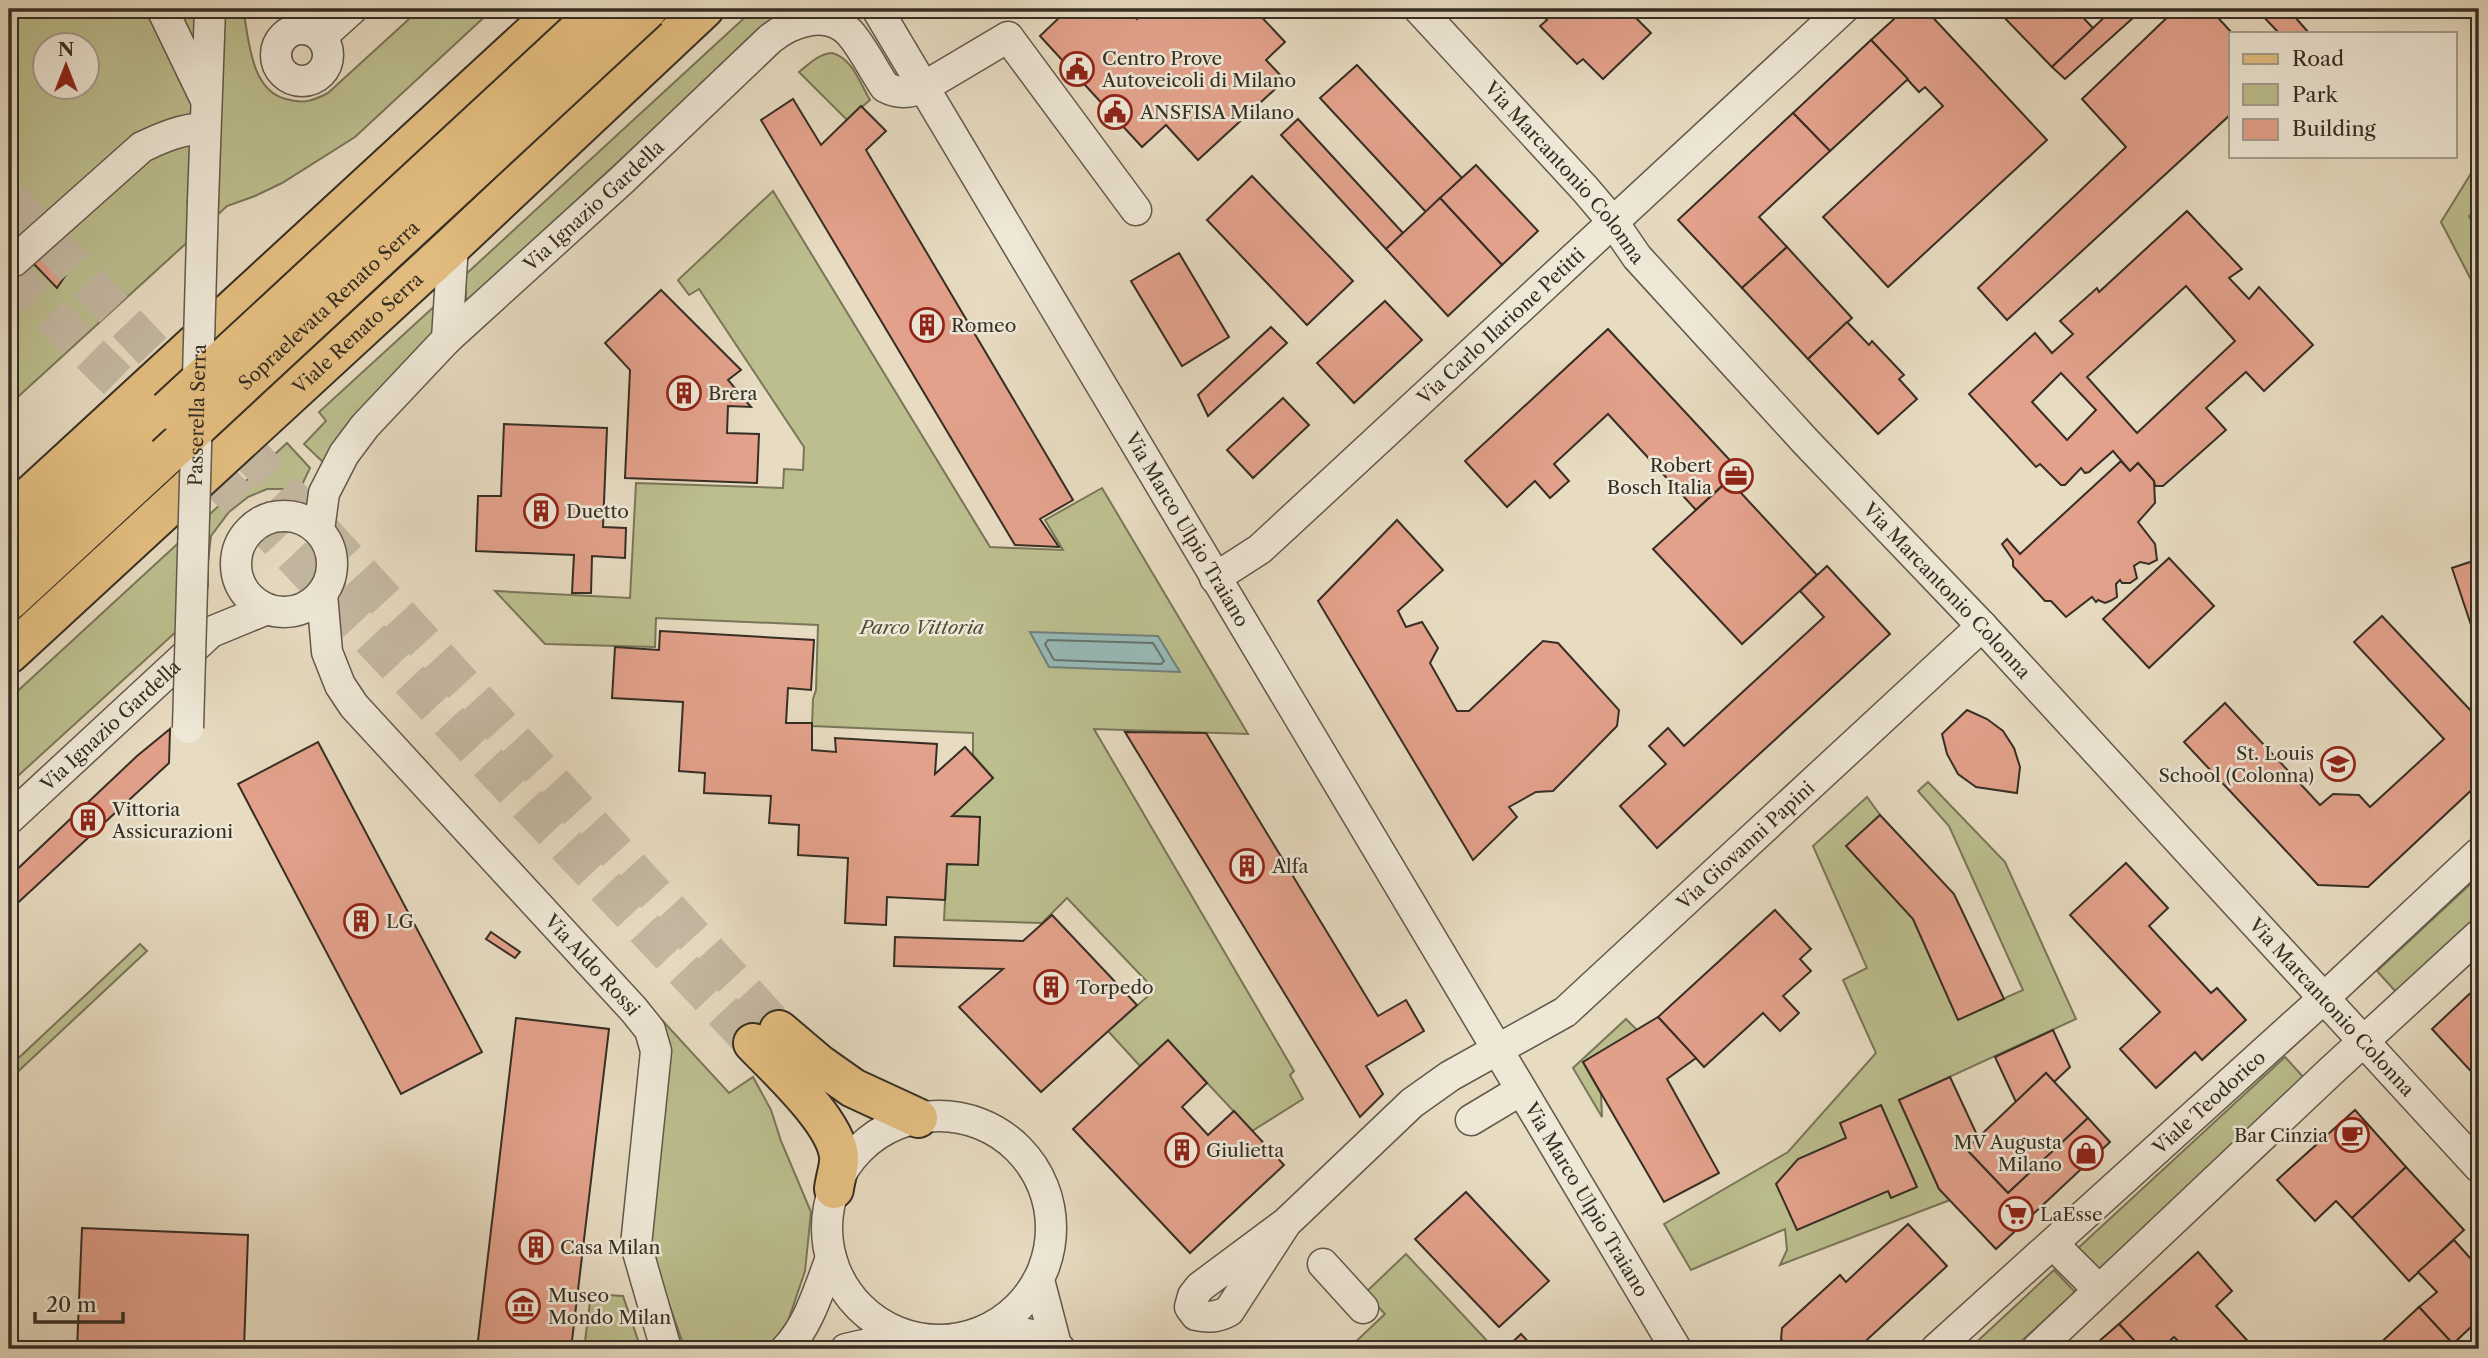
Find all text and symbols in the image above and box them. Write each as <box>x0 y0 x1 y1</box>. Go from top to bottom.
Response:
north arrow <box>32 32 102 102</box>
legend <box>2229 32 2456 158</box>
text: N <box>58 38 74 61</box>
text: Road <box>2292 46 2344 71</box>
place label: Centro Prove Autoveicoli di Milano <box>1101 47 1296 92</box>
public building icon: Centro Prove Autoveicoli di Milano <box>1058 50 1096 88</box>
street label: Via Marcantonio Colonna <box>1479 76 1649 269</box>
text: Park <box>2292 82 2338 107</box>
public building icon: ANSFISA Milano <box>1096 93 1134 131</box>
place label: ANSFISA Milano <box>1139 101 1294 124</box>
text: Building <box>2292 116 2377 141</box>
street label: Via Ignazio Gardella <box>518 135 668 276</box>
street label: Sopraelevata Renato Serra <box>234 216 424 395</box>
street label: Via Carlo Ilarione Petitti <box>1412 243 1590 410</box>
street label: Viale Renato Serra <box>287 267 427 399</box>
building icon: Romeo <box>908 306 946 344</box>
place label: Romeo <box>951 314 1016 337</box>
street label: Passerella Serra <box>183 344 210 486</box>
building icon: Brera <box>665 374 703 412</box>
place label: Brera <box>708 382 758 405</box>
street label: Via Marco Ulpio Traiano <box>1120 427 1254 631</box>
place label: Robert Bosch Italia <box>1607 454 1712 499</box>
office icon: Robert Bosch Italia <box>1717 457 1755 495</box>
building icon: Duetto <box>522 492 560 530</box>
street label: Via Marcantonio Colonna <box>1858 497 2036 683</box>
place label: Duetto <box>566 500 629 523</box>
park label: Parco Vittoria <box>858 616 985 639</box>
street label: Via Ignazio Gardella <box>35 655 185 796</box>
place label: St. Louis School (Colonna) <box>2158 742 2314 787</box>
school or university icon: St. Louis School (Colonna) <box>2319 745 2357 783</box>
street label: Via Giovanni Papini <box>1671 776 1819 915</box>
place label: Vittoria Assicurazioni <box>111 798 233 843</box>
building icon: Vittoria Assicurazioni <box>69 801 107 839</box>
building icon: Alfa <box>1228 847 1266 885</box>
place label: Alfa <box>1271 855 1309 878</box>
building icon: LG <box>342 902 380 940</box>
street label: Via Aldo Rossi <box>540 909 645 1020</box>
place label: LG <box>386 910 414 933</box>
street label: Via Marcantonio Colonna <box>2244 912 2419 1101</box>
building icon: Torpedo <box>1032 968 1070 1006</box>
place label: Torpedo <box>1076 976 1154 999</box>
street label: Viale Teodorico <box>2147 1045 2270 1160</box>
street label: Via Marco Ulpio Traiano <box>1519 1097 1654 1301</box>
cafe icon: Bar Cinzia <box>2333 1116 2371 1154</box>
place label: Bar Cinzia <box>2234 1124 2328 1147</box>
building icon: Giulietta <box>1163 1131 1201 1169</box>
place label: MV Augusta Milano <box>1953 1131 2062 1176</box>
shop icon: MV Augusta Milano <box>2067 1134 2105 1172</box>
place label: Giulietta <box>1206 1139 1284 1162</box>
supermarket icon: LaEsse <box>1997 1195 2035 1233</box>
place label: LaEsse <box>2040 1203 2103 1226</box>
building icon: Casa Milan <box>517 1228 555 1266</box>
place label: Casa Milan <box>560 1236 660 1259</box>
scale bar <box>35 1281 122 1325</box>
place label: Museo Mondo Milan <box>548 1284 671 1329</box>
museum icon: Museo Mondo Milan <box>504 1287 542 1325</box>
text: 20 m <box>46 1292 97 1317</box>

